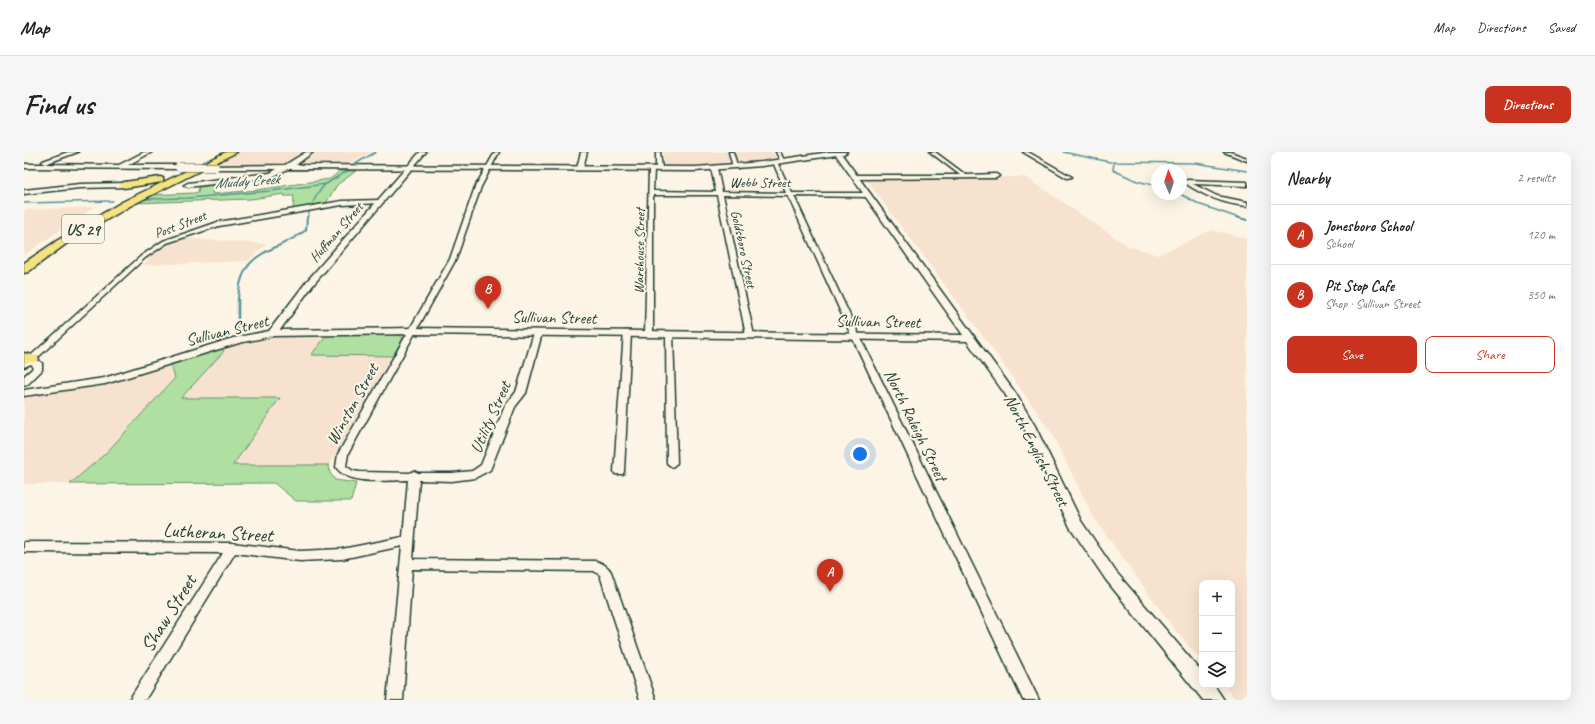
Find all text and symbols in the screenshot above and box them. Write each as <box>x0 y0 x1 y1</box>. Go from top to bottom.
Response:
text: Map <box>20 16 50 40</box>
text: Map <box>1434 19 1455 36</box>
text: Directions <box>1477 19 1526 36</box>
text: Saved <box>1548 19 1575 36</box>
button: Directions <box>1485 86 1571 123</box>
text: Find us <box>24 87 94 122</box>
north arrow <box>1151 164 1187 200</box>
text: Nearby <box>1287 168 1330 189</box>
water label: Muddy Creek <box>214 170 282 193</box>
text: 2 results <box>1517 170 1555 186</box>
street label: Webb Street <box>730 174 792 191</box>
street label: Huffman Street <box>306 198 368 266</box>
street label: Post Street <box>152 206 210 242</box>
street label: Warehouse Street <box>630 206 649 294</box>
street label: Goldsboro Street <box>727 209 760 291</box>
road number: US 29 <box>62 215 104 243</box>
text: Jonesboro School <box>1325 217 1412 236</box>
text: A <box>1297 227 1303 243</box>
text: 120 m <box>1527 227 1555 243</box>
text: School <box>1325 236 1353 252</box>
pin: B <box>475 276 501 309</box>
text: Pit Stop Cafe <box>1325 277 1394 296</box>
text: B <box>1297 287 1303 303</box>
text: 350 m <box>1527 287 1555 303</box>
text: Shop · Sullivan Street <box>1325 296 1420 312</box>
street label: Sullivan Street <box>512 306 599 329</box>
street label: Sullivan Street <box>184 310 273 351</box>
street label: Sullivan Street <box>836 310 923 333</box>
button: Save <box>1287 336 1417 373</box>
button: Share <box>1425 336 1555 373</box>
street label: Winston Street <box>322 358 384 448</box>
street label: North Raleigh Street <box>879 366 953 487</box>
street label: Utility Street <box>465 376 517 456</box>
street label: North English Street <box>999 391 1075 512</box>
your location <box>850 444 870 464</box>
street label: Lutheran Street <box>163 517 276 548</box>
pin: A <box>817 559 843 592</box>
street label: Shaw Street <box>135 568 203 657</box>
map controls <box>1199 580 1235 688</box>
button: + <box>1199 580 1235 616</box>
button: − <box>1199 616 1235 652</box>
button: layers <box>1199 652 1235 688</box>

